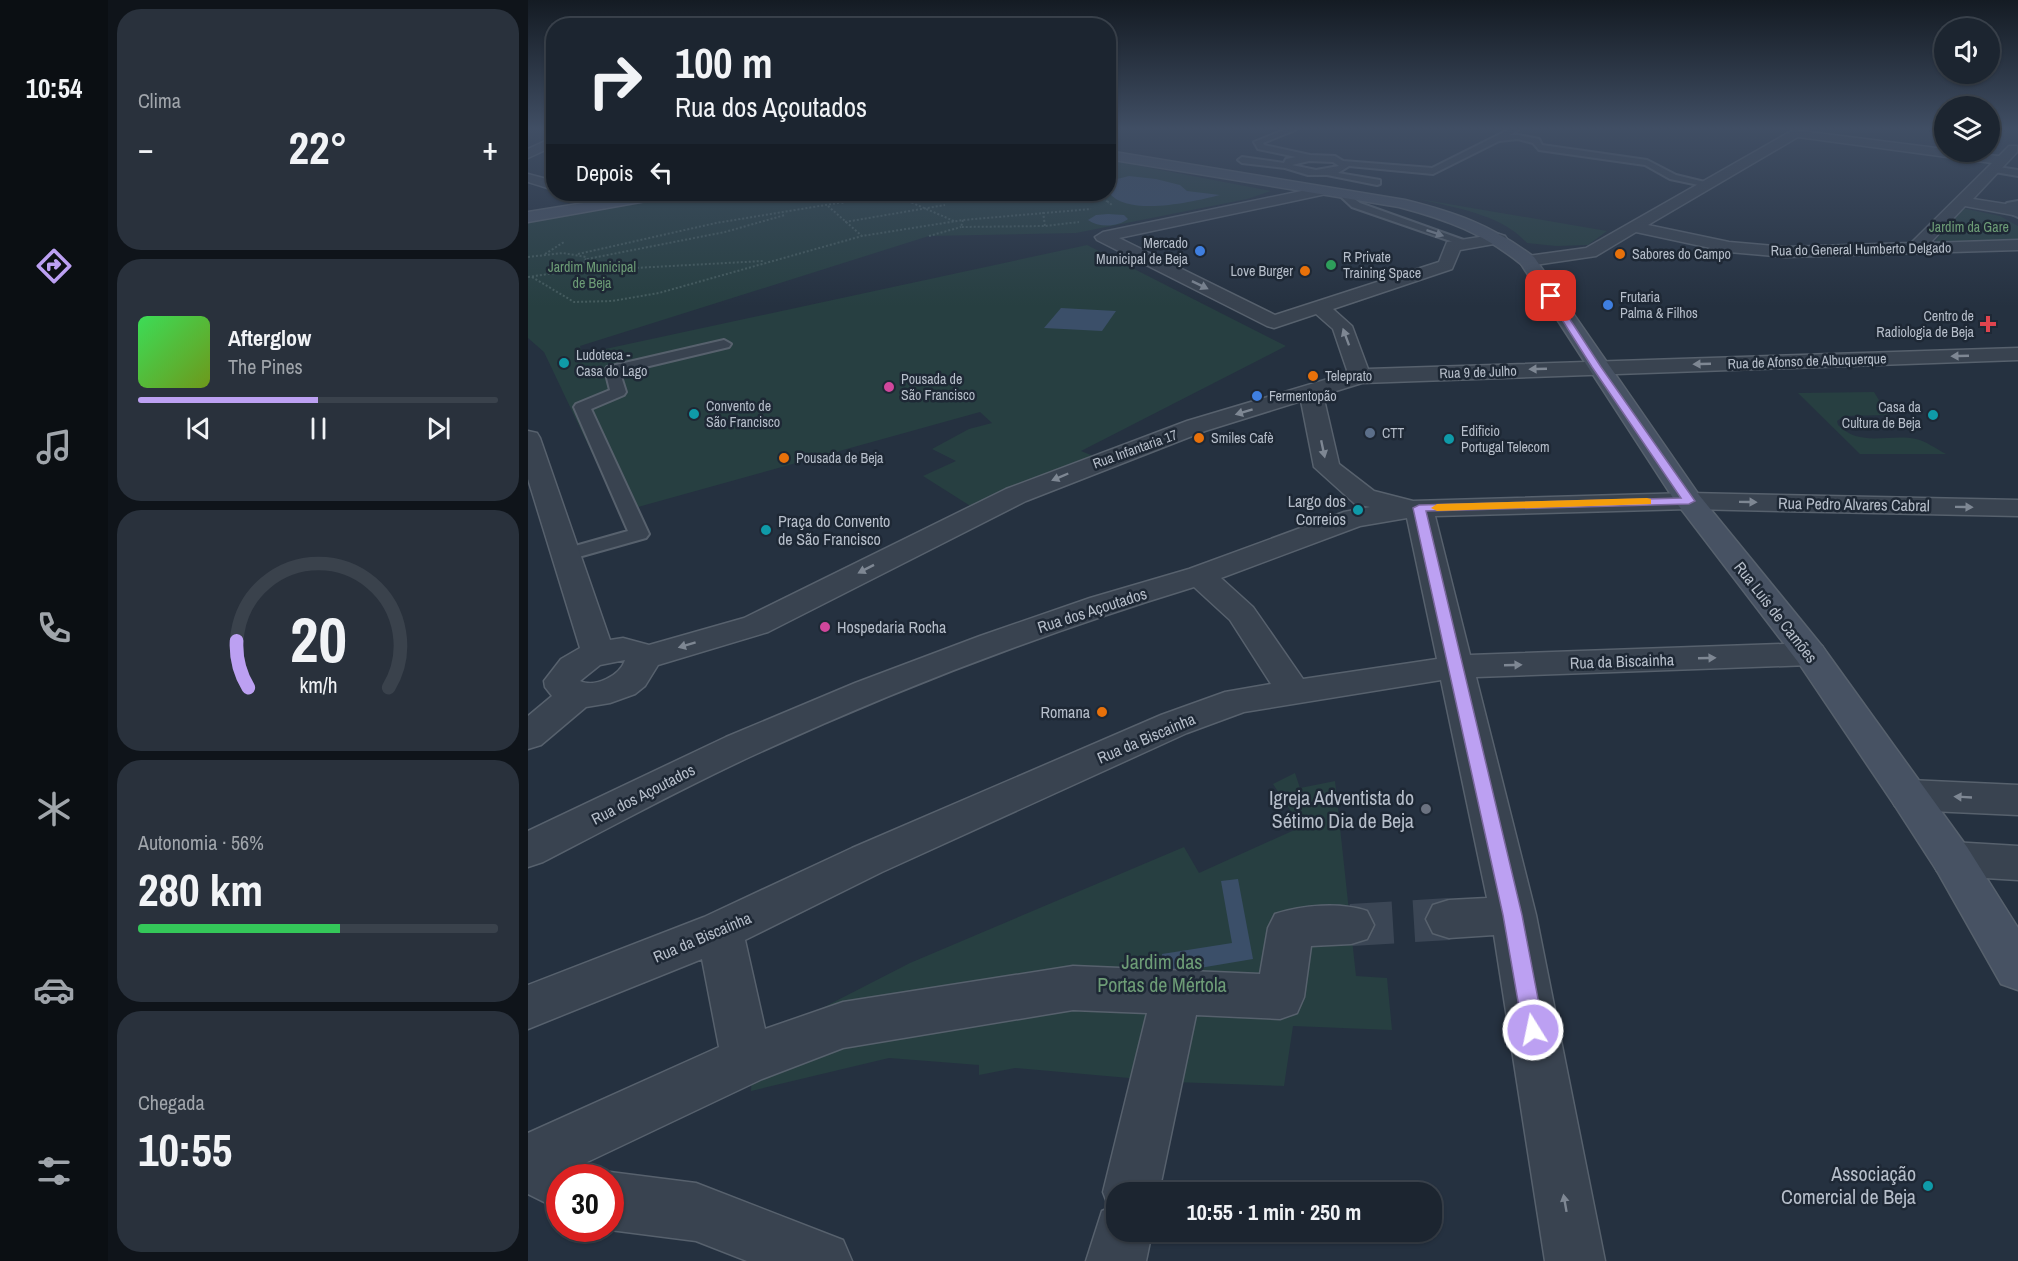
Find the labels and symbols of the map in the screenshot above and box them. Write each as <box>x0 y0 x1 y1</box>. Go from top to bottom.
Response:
park label: Jardim da Gare <box>1929 218 2009 236</box>
one-way arrow <box>1426 228 1444 238</box>
place label: Mercado Municipal de Beja <box>1096 234 1189 268</box>
street label: Rua do General Humberto Delgado <box>1771 238 1951 260</box>
marker: Mercado Municipal de Beja <box>1193 244 1207 258</box>
place label: Sabores do Campo <box>1632 245 1731 263</box>
marker: Sabores do Campo <box>1613 247 1627 261</box>
place label: R Private Training Space <box>1343 248 1421 282</box>
park label: Jardim Municipal de Beja <box>548 258 636 292</box>
marker: R Private Training Space <box>1324 258 1338 272</box>
place label: Love Burger <box>1230 262 1293 280</box>
marker: Love Burger <box>1298 264 1312 278</box>
pin <box>1525 270 1576 321</box>
one-way arrow <box>1192 280 1209 290</box>
place label: Frutaria Palma & Filhos <box>1620 288 1698 322</box>
marker: Frutaria Palma & Filhos <box>1601 298 1615 312</box>
place label: Centro de Radiologia de Beja <box>1876 307 1975 341</box>
marker: Centro de Radiologia de Beja <box>1979 315 1997 333</box>
one-way arrow <box>1341 328 1351 346</box>
place label: Ludoteca - Casa do Lago <box>576 346 647 380</box>
street label: Rua de Afonso de Albuquerque <box>1727 349 1887 373</box>
one-way arrow <box>1950 351 1969 361</box>
marker: Ludoteca - Casa do Lago <box>557 356 571 370</box>
one-way arrow <box>1692 359 1711 369</box>
street label: Rua 9 de Julho <box>1439 362 1517 382</box>
one-way arrow <box>1529 365 1548 374</box>
place label: Teleprato <box>1325 367 1372 385</box>
marker: Teleprato <box>1306 369 1320 383</box>
place label: Pousada de São Francisco <box>901 370 975 404</box>
marker: Pousada de São Francisco <box>882 380 896 394</box>
place label: Fermentopão <box>1269 387 1337 405</box>
marker: Fermentopão <box>1250 389 1264 403</box>
place label: Convento de São Francisco <box>706 397 780 431</box>
place label: Casa da Cultura de Beja <box>1842 398 1922 432</box>
marker: Convento de São Francisco <box>687 407 701 421</box>
one-way arrow <box>1235 408 1253 417</box>
marker: Casa da Cultura de Beja <box>1926 408 1940 422</box>
place label: Edificio Portugal Telecom <box>1461 422 1550 456</box>
place label: CTT <box>1382 424 1404 442</box>
street label: Rua Infantaria 17 <box>1090 425 1180 473</box>
marker: CTT <box>1363 426 1377 440</box>
place label: Smiles Cafè <box>1211 429 1274 447</box>
marker: Smiles Cafè <box>1192 431 1206 445</box>
marker: Edificio Portugal Telecom <box>1442 432 1456 446</box>
one-way arrow <box>1319 440 1328 459</box>
place label: Pousada de Beja <box>796 449 884 467</box>
marker: Pousada de Beja <box>777 451 791 465</box>
one-way arrow <box>1051 473 1069 482</box>
place label: Largo dos Correios <box>1288 490 1346 530</box>
street label: Rua Pedro Alvares Cabral <box>1778 492 1930 516</box>
one-way arrow <box>1738 497 1757 507</box>
one-way arrow <box>1954 502 1973 512</box>
marker: Largo dos Correios <box>1351 503 1365 517</box>
place label: Praça do Convento de São Francisco <box>778 510 890 550</box>
marker: Praça do Convento de São Francisco <box>759 523 773 537</box>
street label: Rua Luís de Camões <box>1729 557 1823 667</box>
one-way arrow <box>857 564 874 574</box>
street label: Rua dos Açoutados <box>1034 582 1150 638</box>
place label: Hospedaria Rocha <box>837 616 947 638</box>
marker: Hospedaria Rocha <box>818 620 832 634</box>
one-way arrow <box>678 641 696 650</box>
street label: Rua da Biscainha <box>1569 648 1675 674</box>
one-way arrow <box>1698 653 1717 663</box>
one-way arrow <box>1503 660 1522 670</box>
place label: Romana <box>1040 701 1091 723</box>
marker: Romana <box>1095 705 1109 719</box>
street label: Rua da Biscainha <box>1094 707 1199 769</box>
street label: Rua dos Açoutados <box>587 758 699 830</box>
place label: Igreja Adventista do Sétimo Dia de Beja <box>1269 784 1414 834</box>
one-way arrow <box>1954 793 1973 802</box>
marker: Igreja Adventista do Sétimo Dia de Beja <box>1419 802 1433 816</box>
street label: Rua da Biscainha <box>650 906 755 968</box>
park label: Jardim das Portas de Mértola <box>1097 948 1227 998</box>
position arrow <box>1501 998 1565 1062</box>
place label: Associação Comercial de Beja <box>1781 1160 1916 1210</box>
speed limit sign: 30 <box>546 1164 624 1242</box>
marker: Associação Comercial de Beja <box>1921 1179 1935 1193</box>
one-way arrow <box>1560 1194 1569 1213</box>

